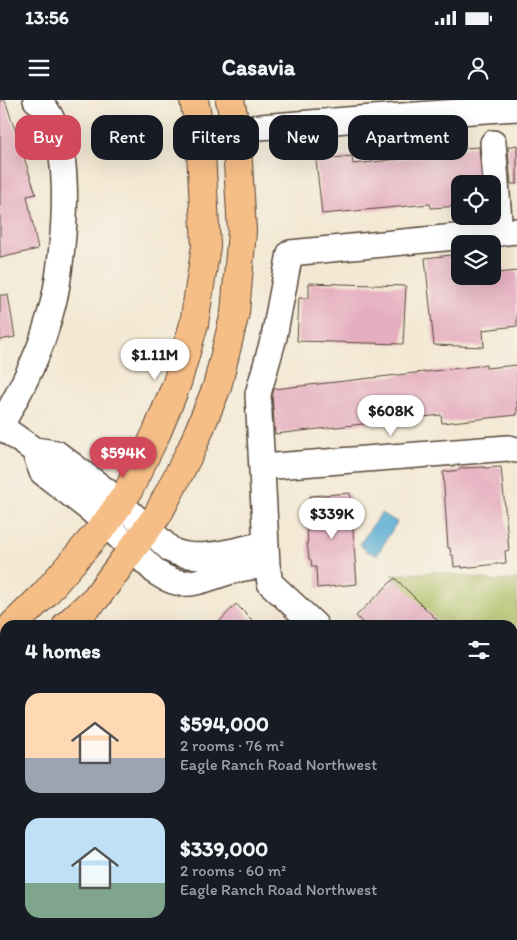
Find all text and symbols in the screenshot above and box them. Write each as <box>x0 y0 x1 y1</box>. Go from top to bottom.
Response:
text: 13:56 <box>25 6 69 29</box>
icon: menu <box>25 54 53 82</box>
text: Casavia <box>222 54 295 81</box>
icon: person <box>464 54 492 82</box>
chip: Buy <box>15 115 81 160</box>
chip: Rent <box>91 115 163 160</box>
chip: Filters <box>173 115 259 160</box>
chip: New <box>269 115 338 160</box>
chip: Apartment <box>348 115 468 160</box>
map controls <box>451 175 501 285</box>
button: locate <box>451 175 501 225</box>
button: layers <box>451 235 501 285</box>
pin: $1.11M <box>114 338 196 381</box>
text: $1.11M <box>132 345 178 364</box>
pin: $608K <box>356 394 426 437</box>
text: $608K <box>368 401 414 420</box>
pin: $594K <box>88 436 158 479</box>
text: $594K <box>101 443 145 462</box>
pin: $339K <box>297 498 367 540</box>
text: $339K <box>310 504 354 523</box>
icon: filters <box>465 636 493 664</box>
text: 4 homes <box>25 638 101 663</box>
text: $594,000 <box>180 711 269 736</box>
icon: home <box>65 713 125 773</box>
text: 2 rooms · 76 m² <box>180 736 284 755</box>
text: Eagle Ranch Road Northwest <box>180 755 377 774</box>
text: $339,000 <box>180 836 268 861</box>
icon: home <box>65 838 125 898</box>
text: 2 rooms · 60 m² <box>180 861 286 880</box>
text: Eagle Ranch Road Northwest <box>180 880 377 899</box>

